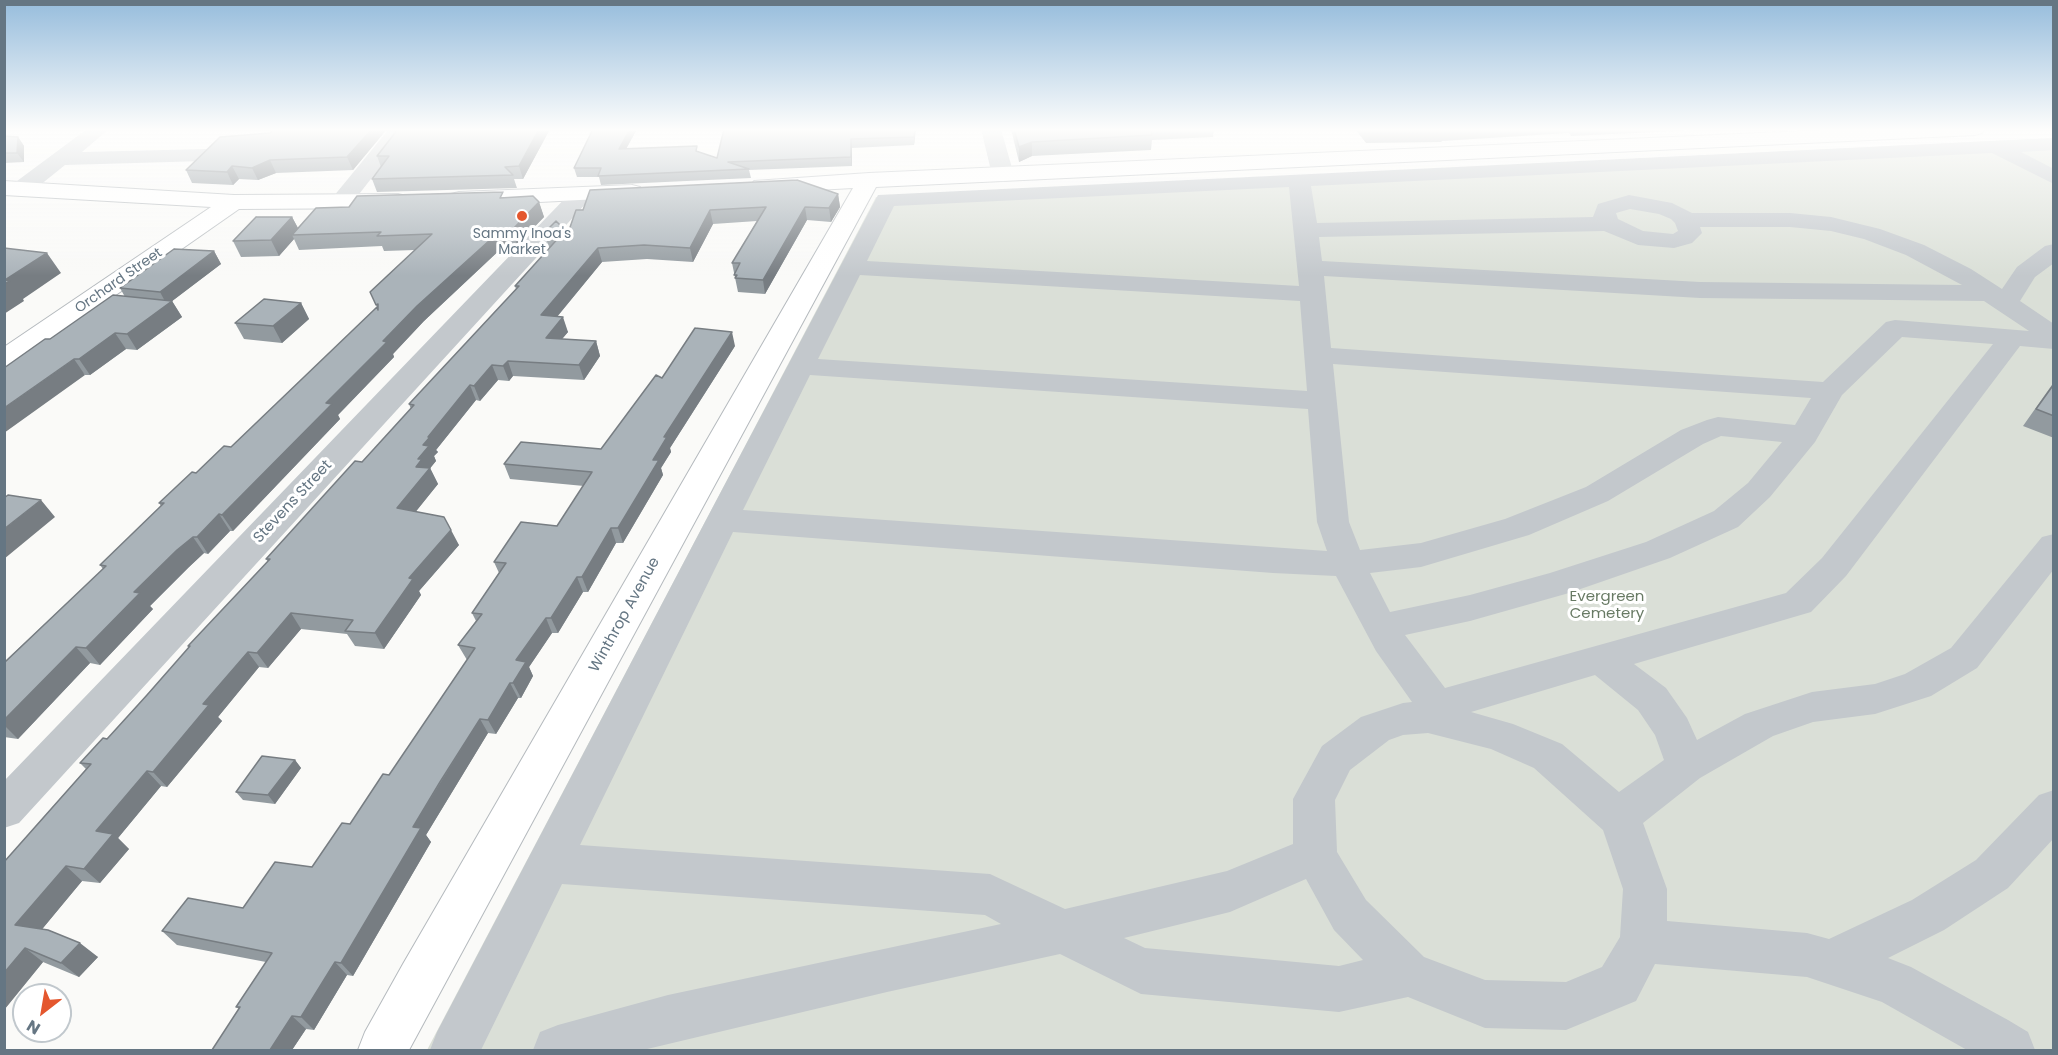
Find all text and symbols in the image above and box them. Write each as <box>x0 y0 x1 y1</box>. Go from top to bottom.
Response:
marker: Sammy Inoa's Market <box>515 209 529 223</box>
place label: Sammy Inoa's Market <box>473 226 571 258</box>
street label: Orchard Street <box>72 245 166 317</box>
street label: Stevens Street <box>250 457 336 547</box>
street label: Winthrop Avenue <box>586 554 664 676</box>
park label: Evergreen Cemetery <box>1570 588 1644 623</box>
north arrow <box>12 983 72 1043</box>
text: N <box>22 1014 45 1040</box>

